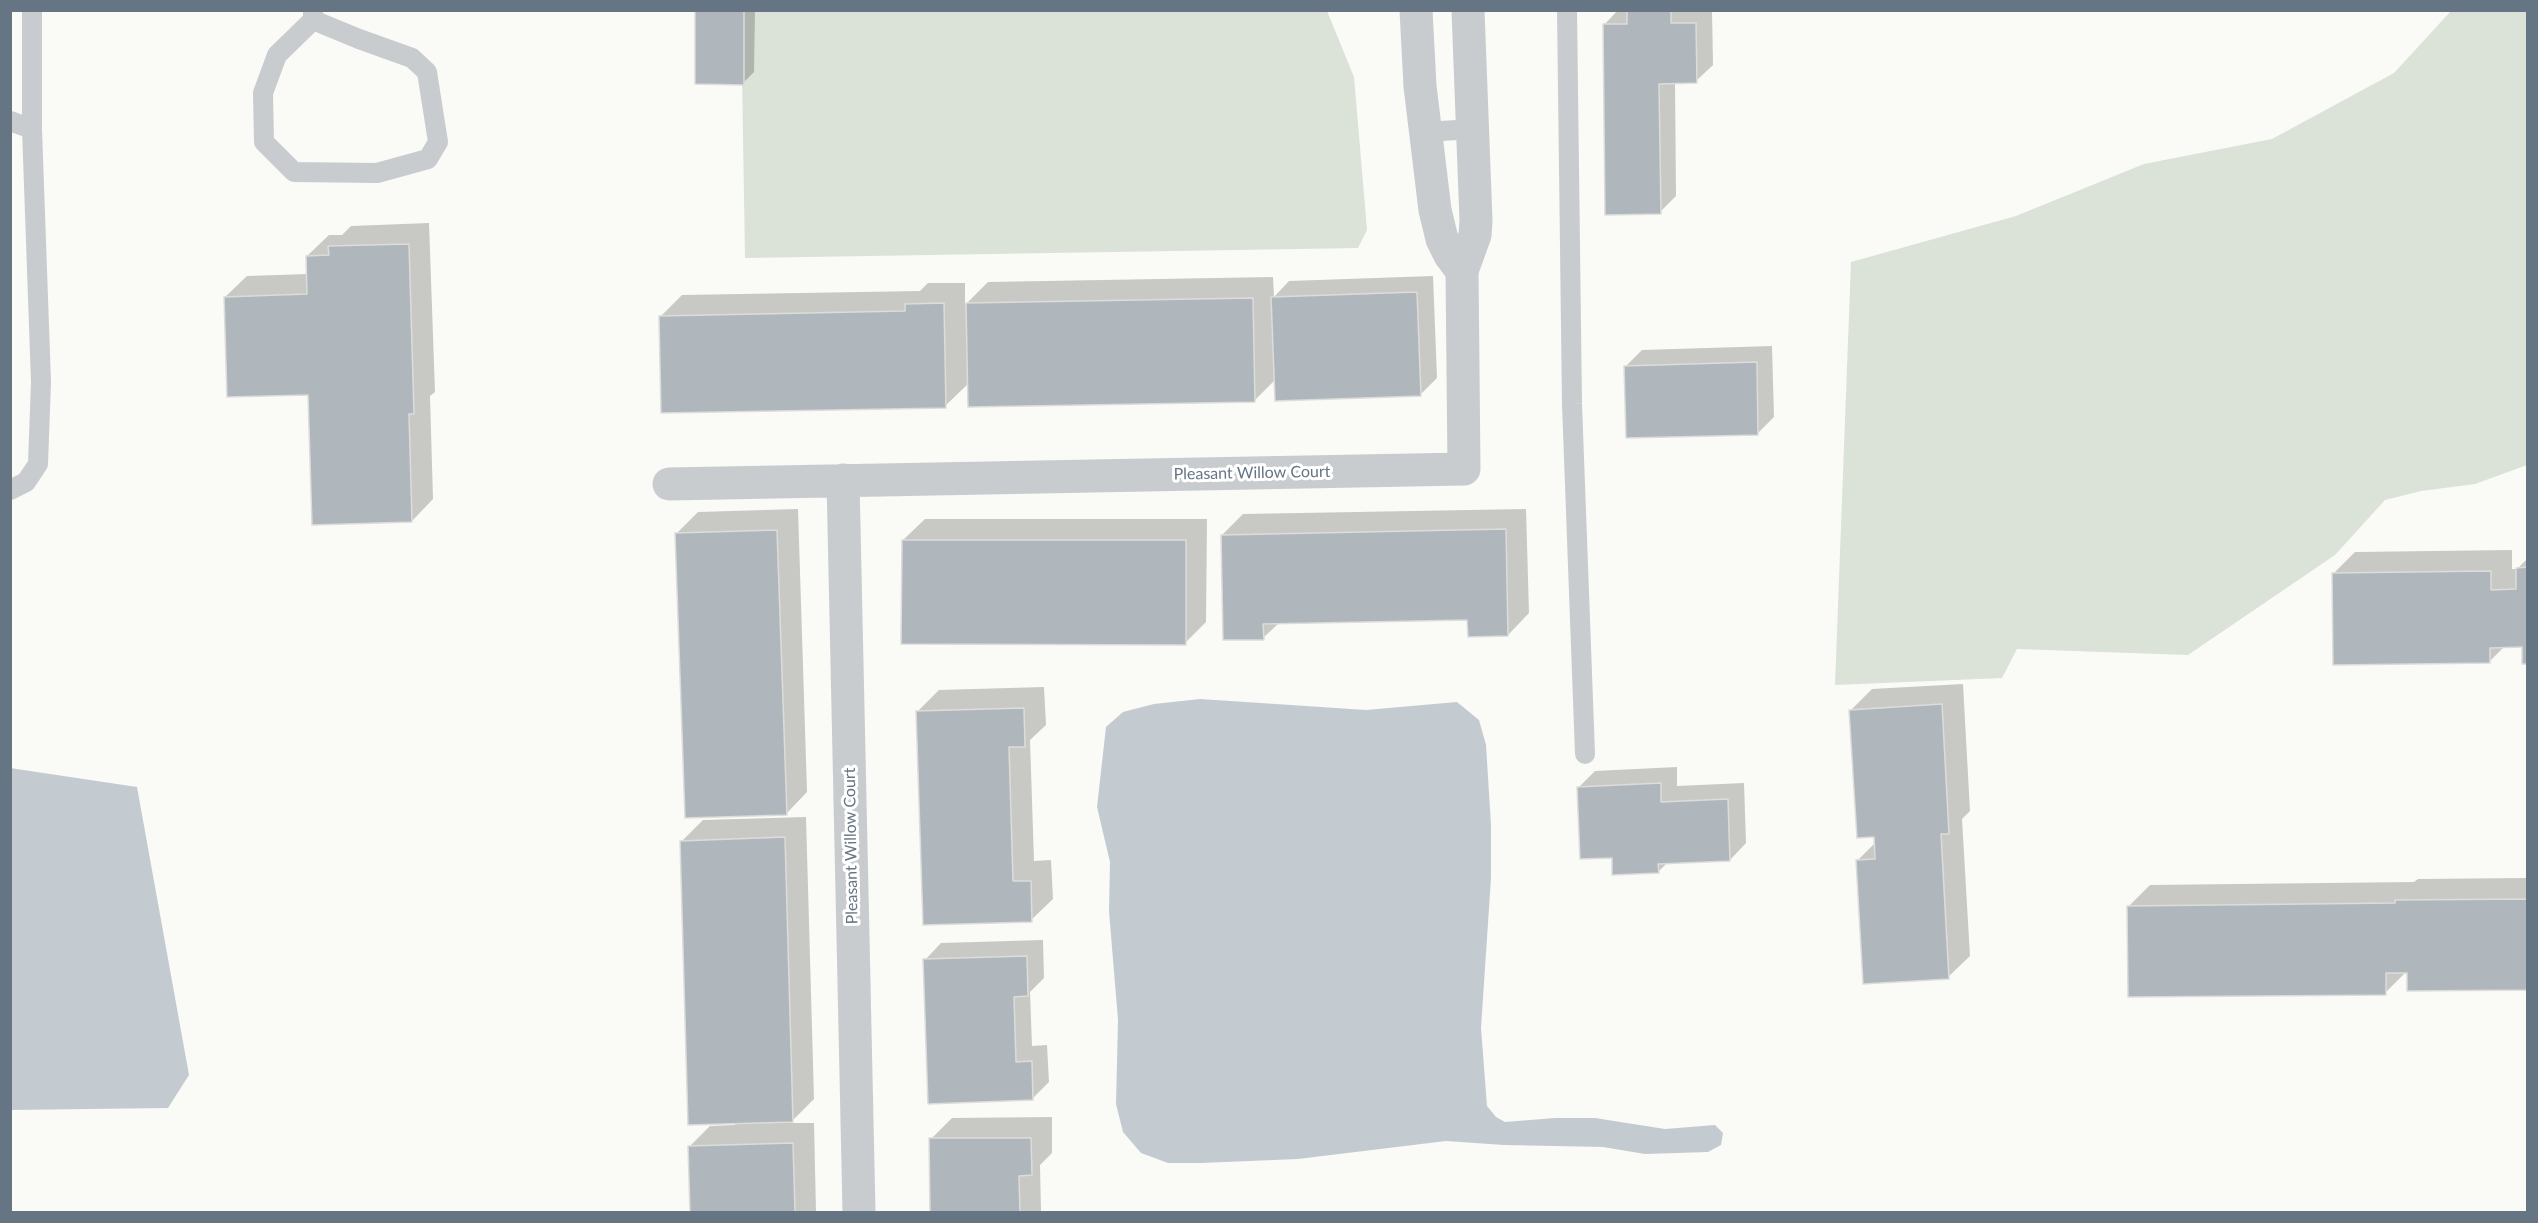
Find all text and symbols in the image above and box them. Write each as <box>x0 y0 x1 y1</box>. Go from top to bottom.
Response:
street label: Pleasant Willow Court <box>1173 462 1331 484</box>
street label: Pleasant Willow Court <box>840 767 862 925</box>

